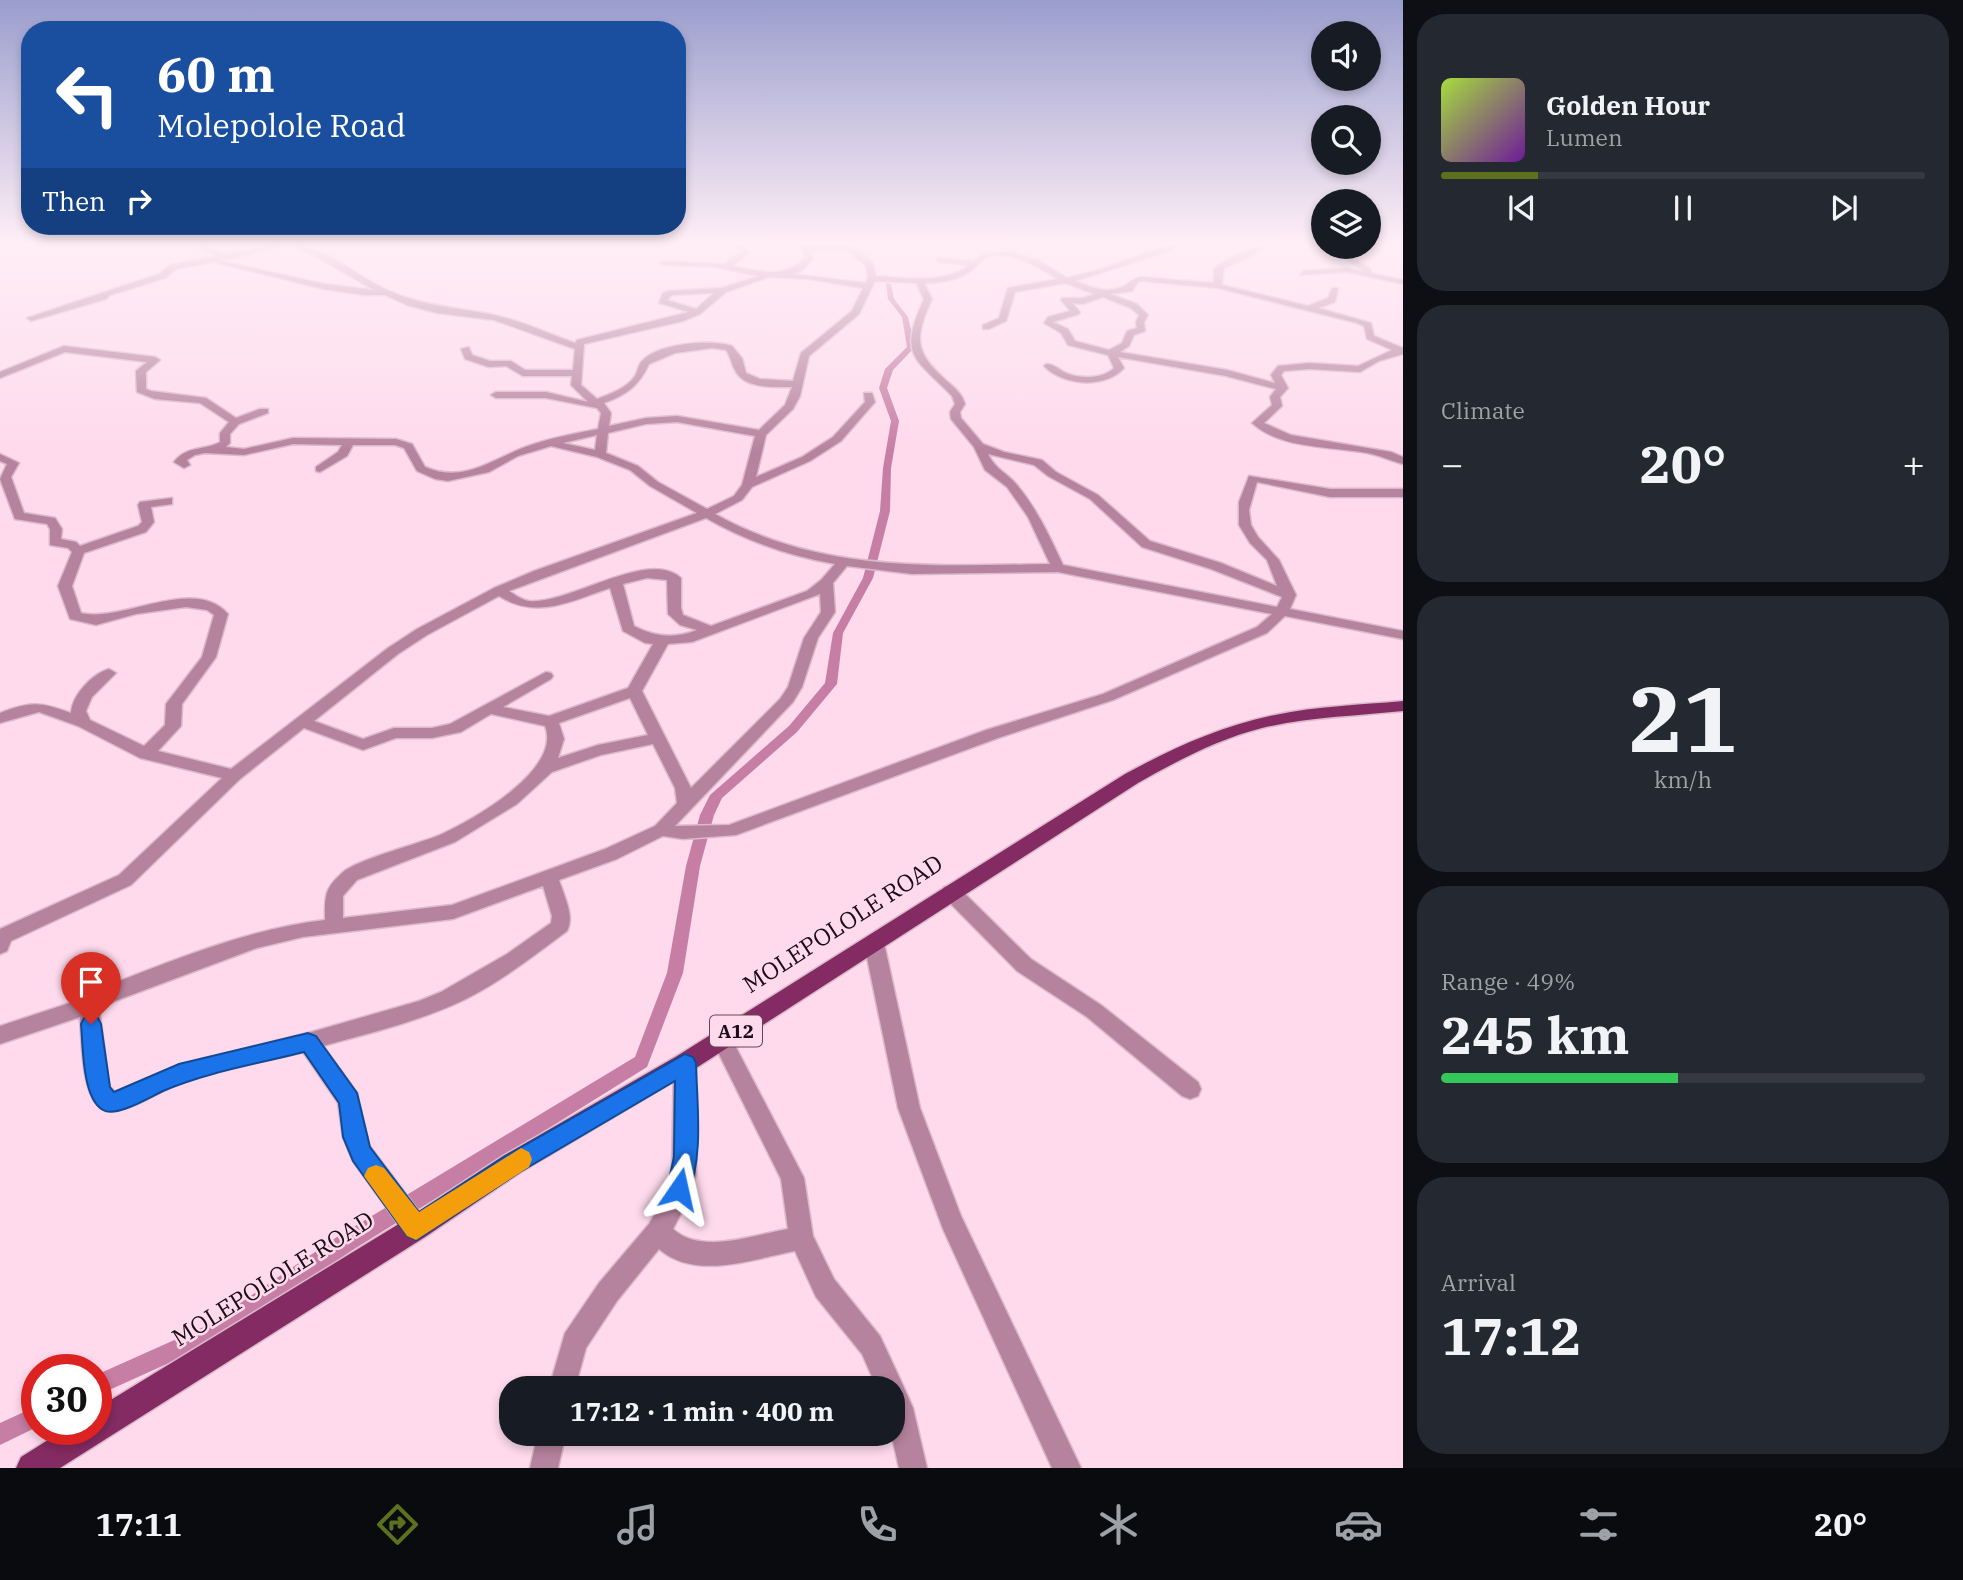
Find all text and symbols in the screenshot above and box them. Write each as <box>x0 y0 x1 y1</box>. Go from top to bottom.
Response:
map controls <box>1311 21 1381 259</box>
button: sound <box>1311 21 1381 91</box>
text: 60 m <box>157 42 275 105</box>
icon: left <box>42 49 133 140</box>
text: Golden Hour <box>1546 88 1710 122</box>
text: Molepolole Road <box>157 104 406 146</box>
button: search <box>1311 105 1381 175</box>
text: Lumen <box>1546 122 1623 152</box>
icon: right <box>120 182 158 220</box>
text: Then <box>42 184 106 218</box>
button: layers <box>1311 189 1381 259</box>
icon: previous <box>1503 189 1541 227</box>
icon: pause <box>1664 189 1702 227</box>
icon: next <box>1825 189 1863 227</box>
text: Climate <box>1441 395 1525 425</box>
text: 20° <box>1640 430 1726 497</box>
text: − <box>1441 439 1464 488</box>
text: + <box>1902 439 1925 488</box>
text: 21 <box>1628 659 1738 777</box>
text: km/h <box>1654 764 1712 794</box>
street label: MOLEPOLOLE ROAD <box>736 847 949 1000</box>
pin <box>61 952 121 1024</box>
icon: arrive <box>72 963 110 1001</box>
text: Range · 49% <box>1441 966 1575 996</box>
text: 245 km <box>1441 1001 1630 1068</box>
road number: A12 <box>710 1015 762 1046</box>
position arrow <box>642 1152 716 1226</box>
street label: MOLEPOLOLE ROAD <box>166 1203 379 1353</box>
text: Arrival <box>1441 1267 1516 1297</box>
text: 17:12 <box>1441 1302 1582 1369</box>
speed limit sign: 30 <box>21 1354 112 1445</box>
text: 17:12 · 1 min · 400 m <box>570 1394 834 1428</box>
icon: directions <box>373 1500 422 1549</box>
icon: music <box>613 1500 662 1549</box>
icon: phone <box>853 1500 902 1549</box>
icon: climate <box>1094 1500 1143 1549</box>
icon: car <box>1334 1500 1383 1549</box>
icon: filters <box>1574 1500 1623 1549</box>
text: 17:11 <box>96 1503 182 1545</box>
text: 20° <box>1814 1503 1867 1545</box>

